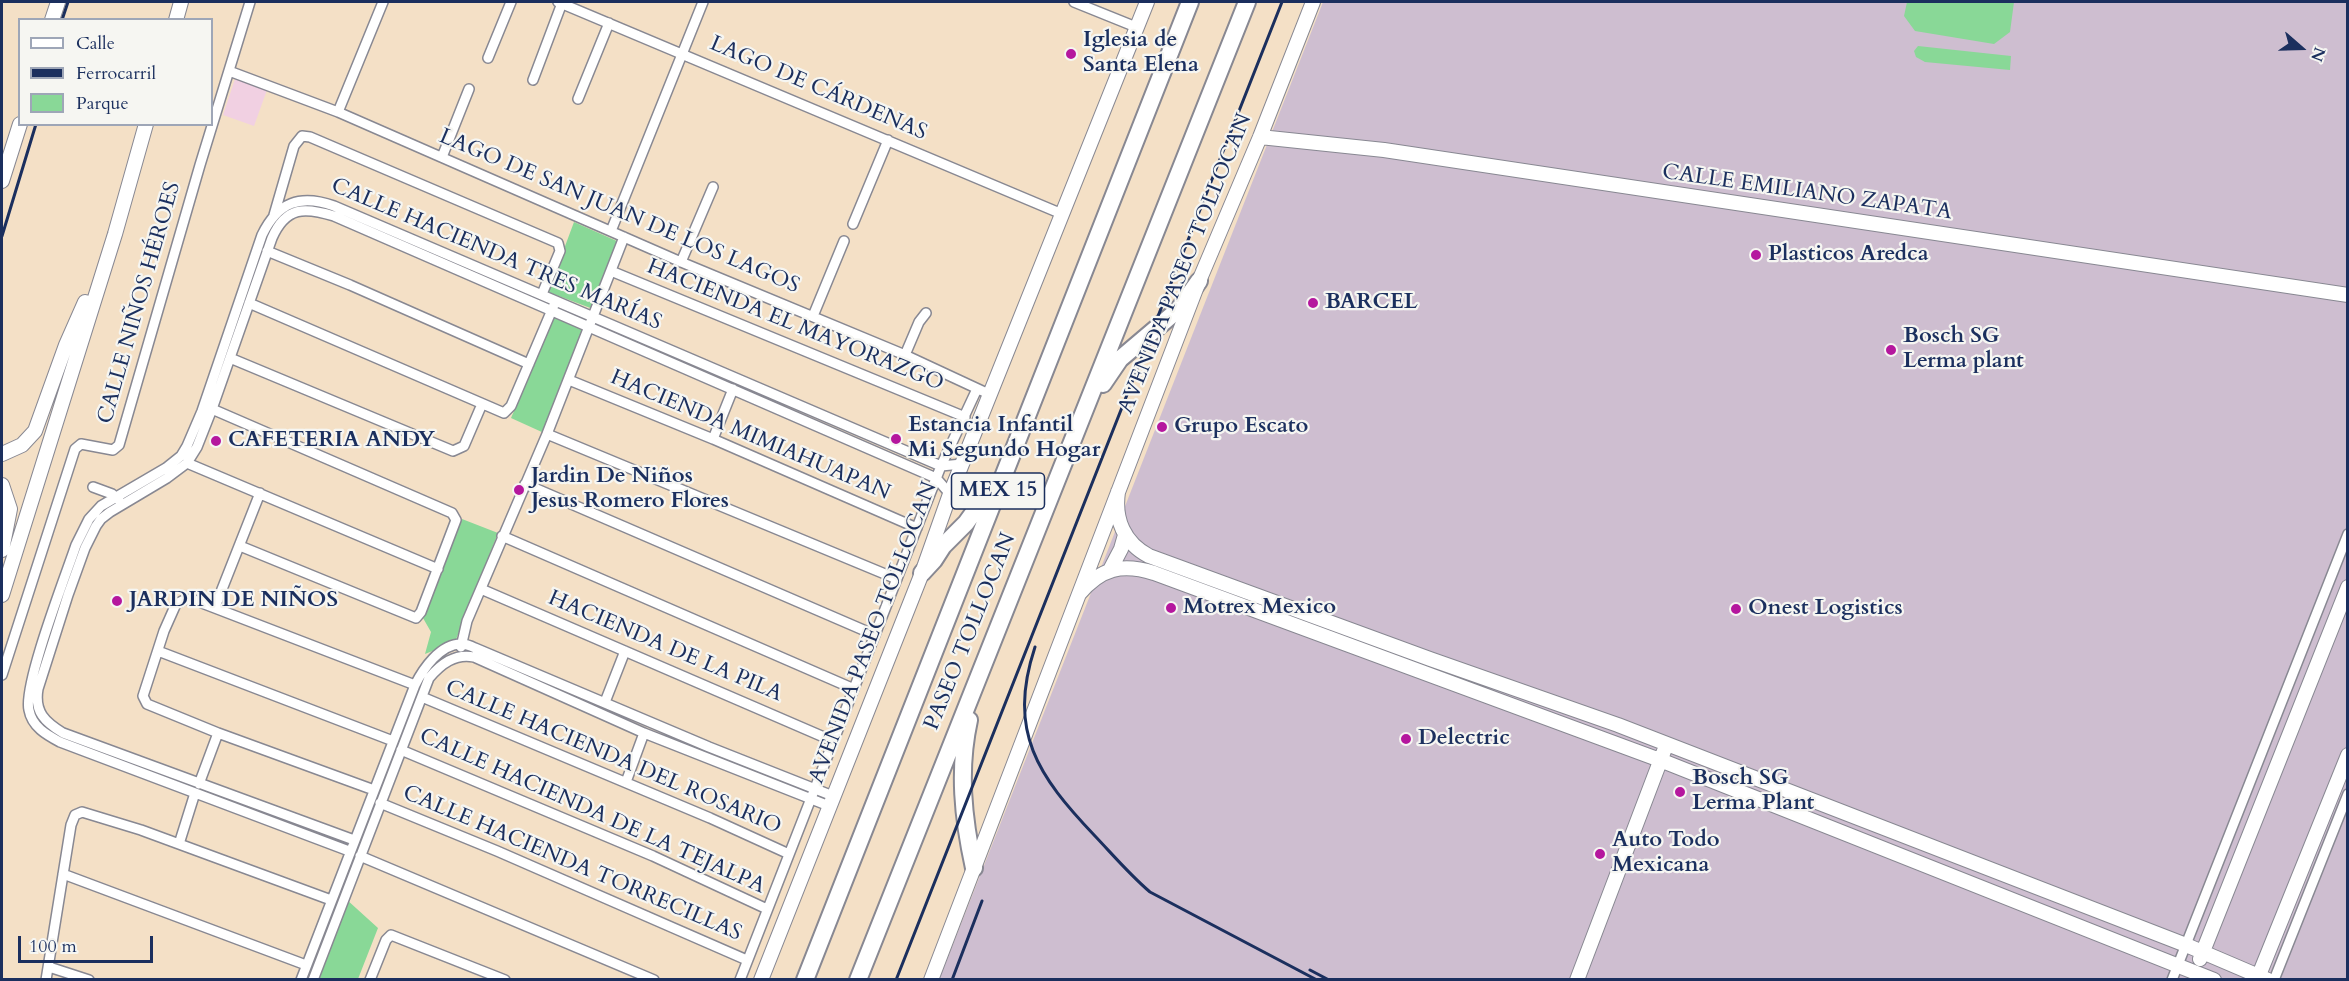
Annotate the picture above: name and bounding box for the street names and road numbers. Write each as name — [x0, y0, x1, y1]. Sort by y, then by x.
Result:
street label: LAGO DE CÁRDENAS — [705, 31, 931, 147]
street label: AVENIDA PASEO TOLLOCAN — [1114, 110, 1258, 418]
street label: LAGO DE SAN JUAN DE LOS LAGOS — [435, 124, 803, 300]
street label: CALLE EMILIANO ZAPATA — [1660, 160, 1954, 226]
street label: CALLE HACIENDA TRES MARÍAS — [327, 173, 665, 337]
street label: CALLE NIÑOS HÉROES — [93, 179, 187, 427]
street label: HACIENDA EL MAYORAZGO — [643, 254, 947, 398]
street label: HACIENDA MIMIAHUAPAN — [606, 365, 894, 507]
road number: MEX 15 — [952, 473, 1044, 509]
street label: AVENIDA PASEO TOLLOCAN — [804, 478, 944, 788]
street label: PASEO TOLLOCAN — [919, 530, 1023, 734]
street label: HACIENDA DE LA PILA — [544, 586, 786, 708]
street label: CALLE HACIENDA DEL ROSARIO — [441, 675, 785, 841]
street label: CALLE HACIENDA DE LA TEJALPA — [415, 724, 769, 900]
street label: CALLE HACIENDA TORRECILLAS — [399, 780, 745, 948]

